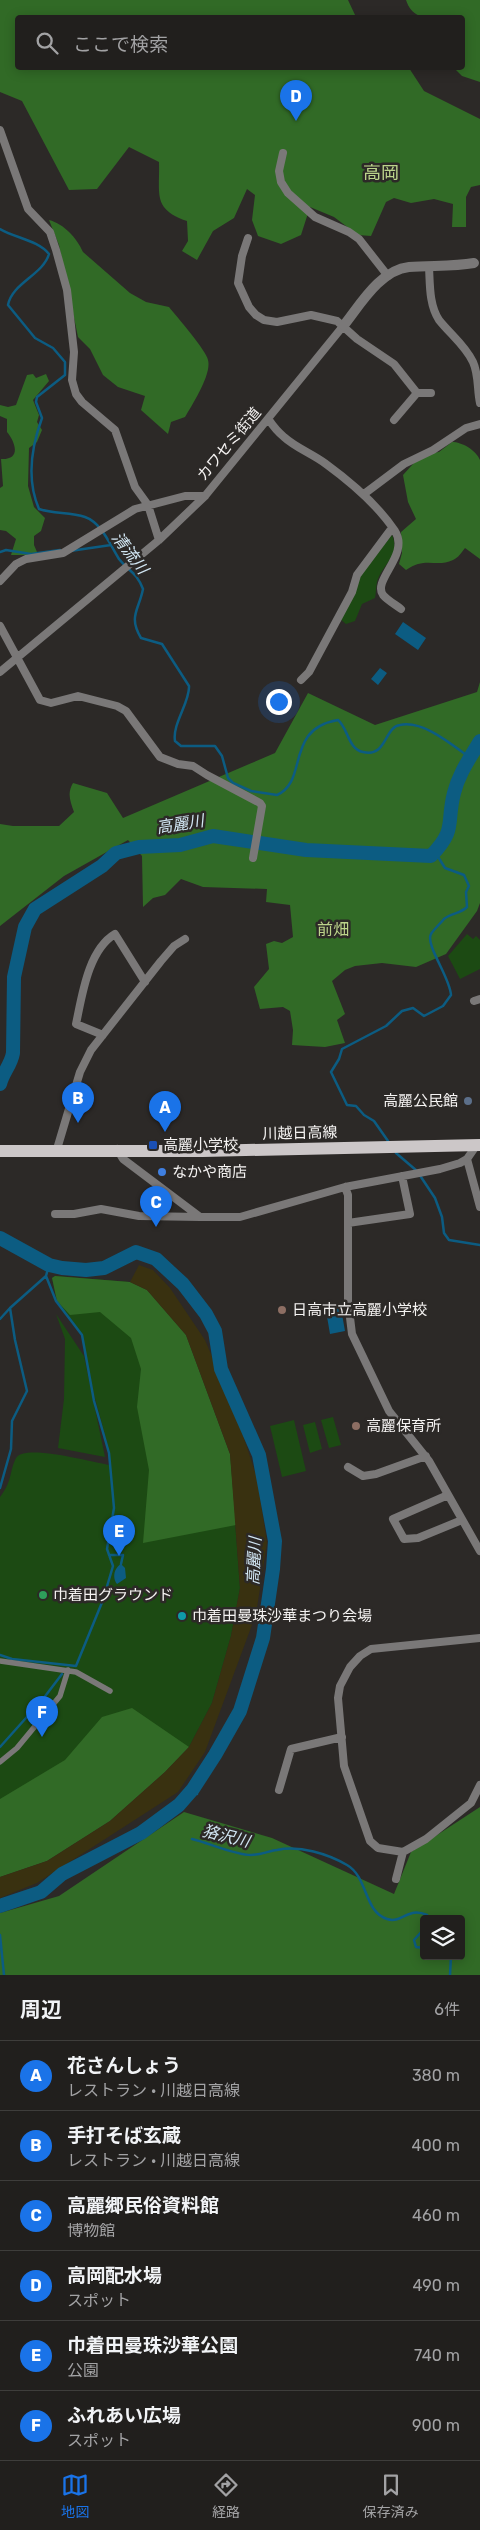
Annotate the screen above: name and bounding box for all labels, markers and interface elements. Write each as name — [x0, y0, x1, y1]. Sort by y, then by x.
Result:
search box — [15, 15, 465, 70]
icon: search — [33, 29, 61, 57]
text: ここで検索 — [73, 33, 168, 56]
pin: D — [280, 80, 312, 121]
district label: 高岡 — [363, 162, 399, 184]
street label: カワセミ街道 — [193, 404, 265, 484]
water label: 清流川 — [108, 528, 153, 579]
your location — [266, 689, 292, 715]
water label: 高麗川 — [155, 811, 207, 837]
district label: 前畑 — [317, 920, 349, 939]
pin: B — [62, 1082, 94, 1123]
pin: A — [149, 1091, 181, 1132]
place label: 高麗公民館 — [383, 1092, 458, 1110]
marker: 高麗公民館 — [462, 1095, 474, 1107]
street label: 川越日高線 — [262, 1123, 338, 1143]
place label: 高麗小学校 — [163, 1136, 238, 1154]
marker: 高麗小学校 — [147, 1139, 159, 1151]
place label: なかや商店 — [172, 1163, 247, 1181]
marker: なかや商店 — [156, 1166, 168, 1178]
pin: C — [140, 1186, 172, 1227]
place label: 日高市立高麗小学校 — [292, 1301, 427, 1319]
marker: 日高市立高麗小学校 — [276, 1304, 288, 1316]
place label: 高麗保育所 — [366, 1417, 441, 1435]
marker: 高麗保育所 — [350, 1420, 362, 1432]
pin: E — [103, 1515, 135, 1556]
water label: 高麗川 — [243, 1535, 265, 1585]
place label: 巾着田グラウンド — [53, 1586, 173, 1604]
marker: 巾着田グラウンド — [37, 1589, 49, 1601]
place label: 巾着田曼珠沙華まつり会場 — [192, 1607, 372, 1625]
marker: 巾着田曼珠沙華まつり会場 — [176, 1610, 188, 1622]
pin: F — [26, 1696, 58, 1737]
water label: 狢沢川 — [200, 1821, 254, 1852]
map controls — [420, 1915, 465, 1960]
button: layers — [420, 1915, 465, 1960]
text: 周辺 — [20, 1997, 62, 2022]
text: 6件 — [434, 2000, 460, 2019]
text: 花さんしょう — [67, 2054, 181, 2077]
text: A — [30, 2066, 42, 2085]
text: 380 m — [412, 2066, 460, 2085]
text: レストラン · 川越日高線 — [67, 2081, 240, 2100]
text: 手打そば玄蔵 — [67, 2124, 181, 2147]
text: B — [30, 2136, 42, 2155]
text: 400 m — [412, 2136, 460, 2155]
text: レストラン · 川越日高線 — [67, 2151, 240, 2170]
text: 高麗郷民俗資料館 — [67, 2194, 219, 2217]
text: C — [30, 2206, 42, 2225]
text: 460 m — [412, 2206, 460, 2225]
text: 博物館 — [67, 2221, 115, 2240]
text: 高岡配水場 — [67, 2264, 162, 2287]
text: D — [30, 2276, 42, 2295]
text: 490 m — [412, 2276, 460, 2295]
text: スポット — [67, 2291, 131, 2310]
text: 巾着田曼珠沙華公園 — [67, 2334, 238, 2357]
text: E — [31, 2346, 41, 2365]
text: 740 m — [414, 2346, 460, 2365]
text: 公園 — [67, 2361, 99, 2380]
text: ふれあい広場 — [67, 2404, 181, 2427]
text: F — [31, 2416, 41, 2435]
text: 900 m — [412, 2416, 460, 2435]
text: スポット — [67, 2431, 131, 2450]
tab: 地図 — [61, 2471, 89, 2521]
tab: 経路 — [212, 2471, 240, 2521]
tab: 保存済み — [363, 2471, 419, 2521]

